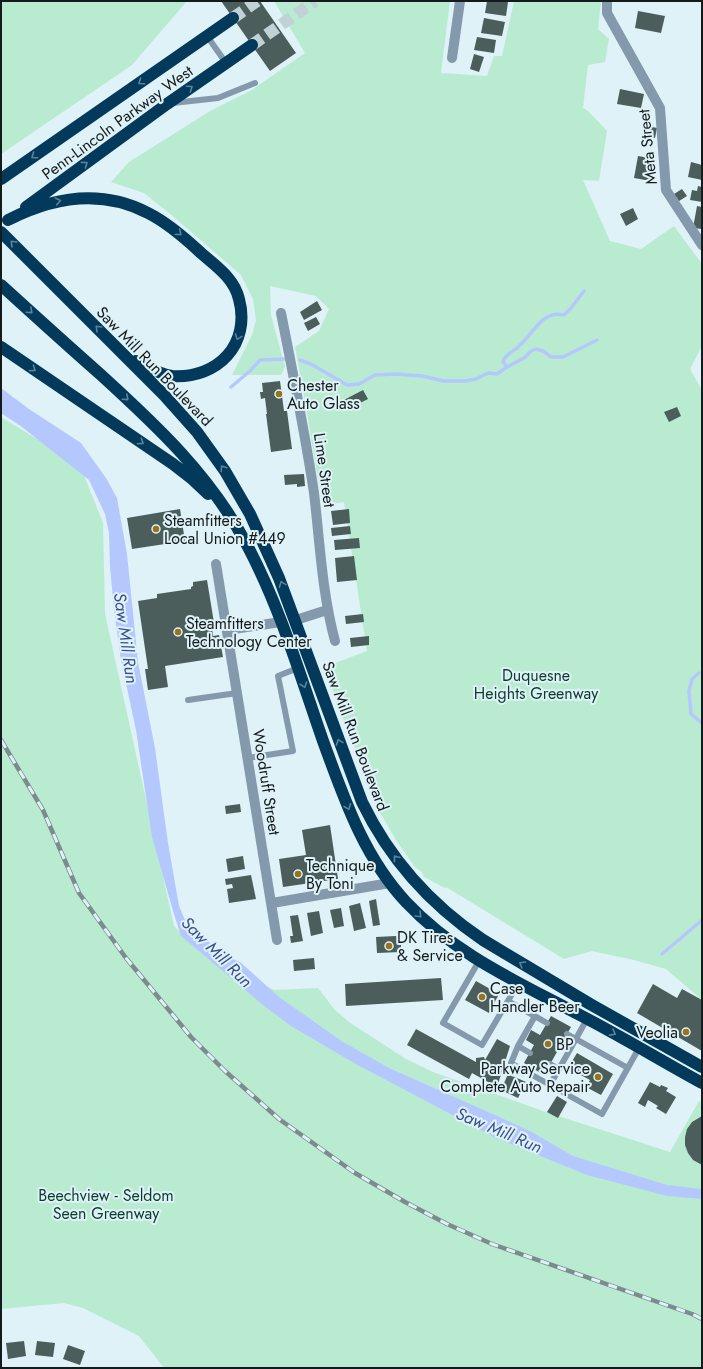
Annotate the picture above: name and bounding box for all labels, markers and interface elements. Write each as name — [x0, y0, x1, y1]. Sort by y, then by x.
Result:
street label: Penn-Lincoln Parkway West — [37, 60, 198, 185]
one-way arrow — [138, 77, 145, 85]
one-way arrow — [186, 86, 193, 93]
street label: Meta Street — [632, 108, 663, 186]
one-way arrow — [31, 151, 38, 159]
one-way arrow — [80, 162, 87, 169]
one-way arrow — [55, 198, 61, 206]
one-way arrow — [174, 229, 181, 236]
one-way arrow — [10, 240, 18, 248]
street label: Saw Mill Run Boulevard — [91, 301, 218, 432]
one-way arrow — [25, 307, 33, 314]
one-way arrow — [95, 325, 103, 333]
one-way arrow — [234, 334, 243, 341]
one-way arrow — [29, 364, 36, 372]
place label: Chester Auto Glass — [287, 374, 360, 415]
marker: Chester Auto Glass — [274, 389, 284, 399]
one-way arrow — [122, 394, 129, 401]
street label: Lime Street — [308, 431, 341, 509]
one-way arrow — [136, 437, 143, 444]
one-way arrow — [220, 465, 228, 472]
place label: Steamfitters Local Union #449 — [164, 509, 286, 550]
marker: Steamfitters Local Union #449 — [151, 524, 161, 534]
one-way arrow — [278, 580, 286, 587]
water label: Saw Mill Run — [108, 591, 144, 685]
place label: Steamfitters Technology Center — [186, 612, 312, 653]
marker: Steamfitters Technology Center — [173, 627, 183, 637]
street label: Saw Mill Run Boulevard — [316, 658, 395, 815]
park label: Duquesne Heights Greenway — [474, 664, 599, 705]
one-way arrow — [299, 682, 307, 689]
street label: Woodruff Street — [247, 727, 286, 837]
one-way arrow — [335, 738, 344, 745]
one-way arrow — [343, 804, 351, 811]
place label: Technique By Toni — [306, 854, 374, 895]
one-way arrow — [393, 855, 400, 862]
marker: Technique By Toni — [293, 869, 303, 879]
one-way arrow — [414, 910, 422, 918]
water label: Saw Mill Run — [176, 911, 258, 993]
place label: DK Tires & Service — [397, 926, 463, 967]
marker: DK Tires & Service — [384, 941, 394, 951]
one-way arrow — [519, 961, 526, 969]
place label: Case Handler Beer — [490, 977, 580, 1018]
marker: Case Handler Beer — [477, 992, 487, 1002]
place label: Veolia — [636, 1021, 678, 1044]
marker: Veolia — [681, 1027, 691, 1037]
one-way arrow — [609, 1029, 616, 1036]
place label: BP — [556, 1033, 574, 1056]
marker: BP — [543, 1039, 553, 1049]
place label: Parkway Service Complete Auto Repair — [440, 1057, 591, 1098]
marker: Parkway Service Complete Auto Repair — [593, 1072, 603, 1082]
water label: Saw Mill Run — [452, 1101, 546, 1159]
park label: Beechview - Seldom Seen Greenway — [38, 1184, 174, 1225]

